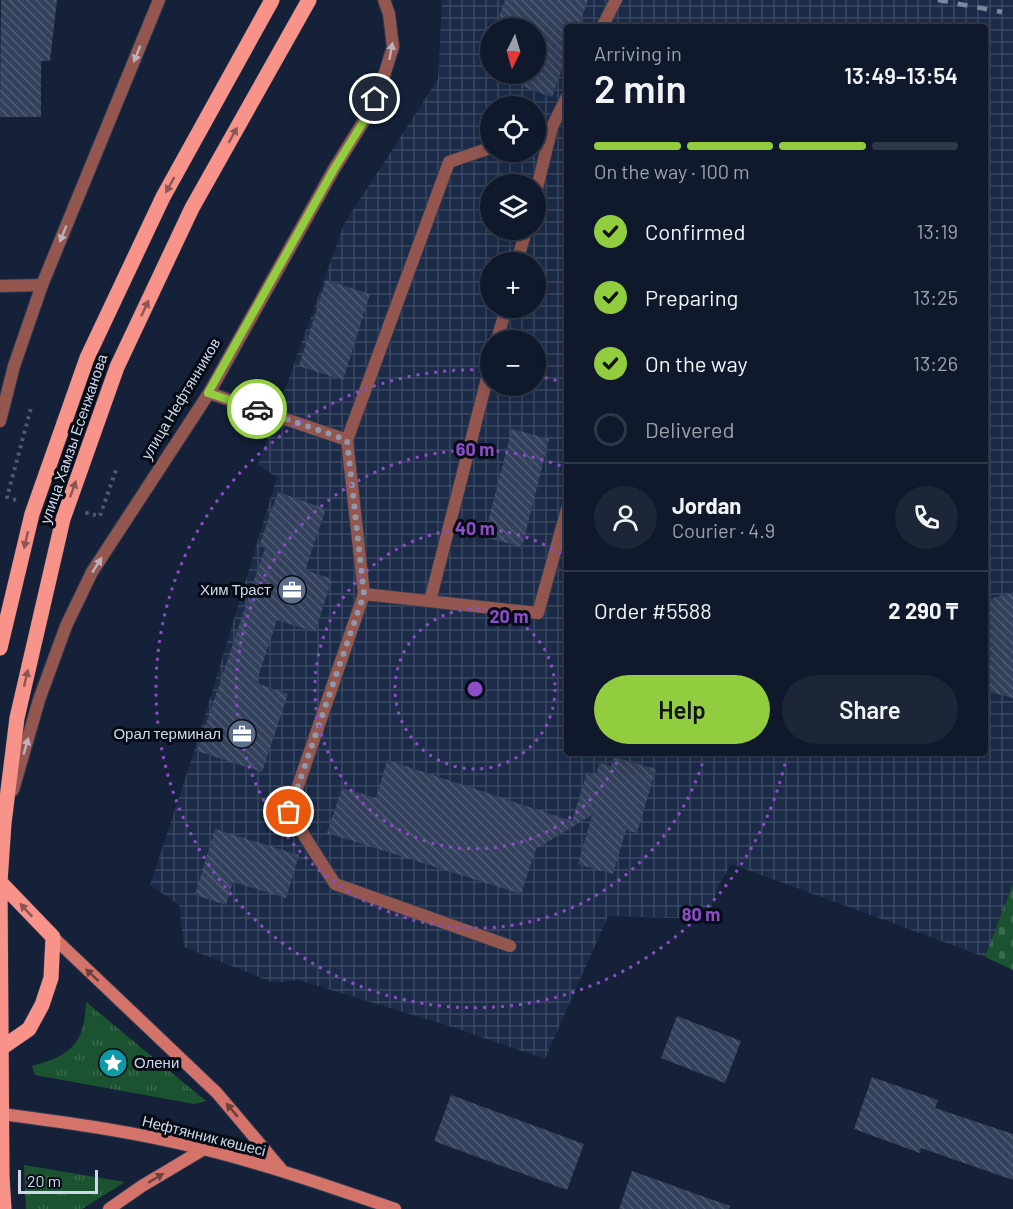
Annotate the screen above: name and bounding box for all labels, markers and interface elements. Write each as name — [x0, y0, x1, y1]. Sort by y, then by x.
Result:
north arrow — [480, 18, 546, 84]
map controls — [480, 18, 546, 396]
one-way arrow — [386, 41, 395, 60]
text: Arriving in — [594, 41, 682, 65]
one-way arrow — [132, 45, 141, 63]
text: 13:49–13:54 — [844, 62, 958, 88]
text: 2 min — [594, 64, 687, 111]
pin — [349, 73, 400, 124]
icon: home — [358, 82, 391, 115]
button: locate — [480, 96, 546, 162]
one-way arrow — [228, 126, 238, 143]
text: On the way · 100 m — [594, 159, 750, 183]
button: layers — [480, 174, 546, 240]
one-way arrow — [165, 177, 175, 194]
icon: check — [594, 215, 627, 248]
text: Confirmed — [645, 218, 745, 244]
text: 13:19 — [917, 219, 958, 243]
one-way arrow — [58, 226, 68, 244]
button: + — [480, 252, 546, 318]
icon: check — [594, 281, 627, 314]
text: Preparing — [645, 284, 738, 310]
text: 13:25 — [913, 285, 958, 309]
one-way arrow — [140, 300, 149, 317]
button: − — [480, 330, 546, 396]
street label: улица Нефтянников — [137, 335, 224, 462]
icon: check — [594, 347, 627, 380]
text: On the way — [645, 350, 748, 376]
street label: улица Хамзы Есенжанова — [35, 351, 111, 526]
text: 13:26 — [913, 351, 958, 375]
courier — [227, 379, 287, 439]
icon: car — [241, 393, 274, 426]
text: Delivered — [645, 416, 734, 442]
text: 60 m — [456, 438, 494, 460]
one-way arrow — [69, 480, 79, 498]
button: person — [594, 486, 657, 549]
button: phone — [895, 486, 958, 549]
text: Jordan — [672, 492, 741, 518]
text: 40 m — [455, 517, 495, 539]
text: Courier · 4.9 — [672, 518, 775, 542]
one-way arrow — [20, 531, 30, 549]
one-way arrow — [91, 557, 102, 573]
office icon: Хим Траст — [276, 574, 308, 606]
place label: Хим Траст — [200, 580, 271, 598]
text: Order #5588 — [594, 597, 712, 623]
text: 2 290 ₸ — [888, 597, 958, 623]
text: 20 m — [490, 605, 528, 627]
one-way arrow — [22, 669, 31, 688]
button: Help — [594, 675, 770, 744]
button: Share — [782, 675, 958, 744]
centre of rings — [465, 679, 485, 699]
office icon: Орал терминал — [226, 718, 258, 750]
place label: Орал терминал — [113, 724, 221, 742]
one-way arrow — [22, 737, 31, 755]
pin — [263, 786, 314, 837]
icon: bag — [272, 795, 305, 828]
one-way arrow — [20, 903, 34, 917]
text: 80 m — [682, 903, 720, 925]
one-way arrow — [85, 968, 99, 982]
place icon: Олени — [97, 1047, 129, 1079]
place label: Олени — [134, 1053, 179, 1071]
one-way arrow — [226, 1103, 239, 1118]
street label: Нефтянник көшесі — [141, 1111, 268, 1159]
scale bar — [18, 1167, 98, 1194]
text: 20 m — [27, 1171, 61, 1190]
one-way arrow — [148, 1172, 164, 1183]

